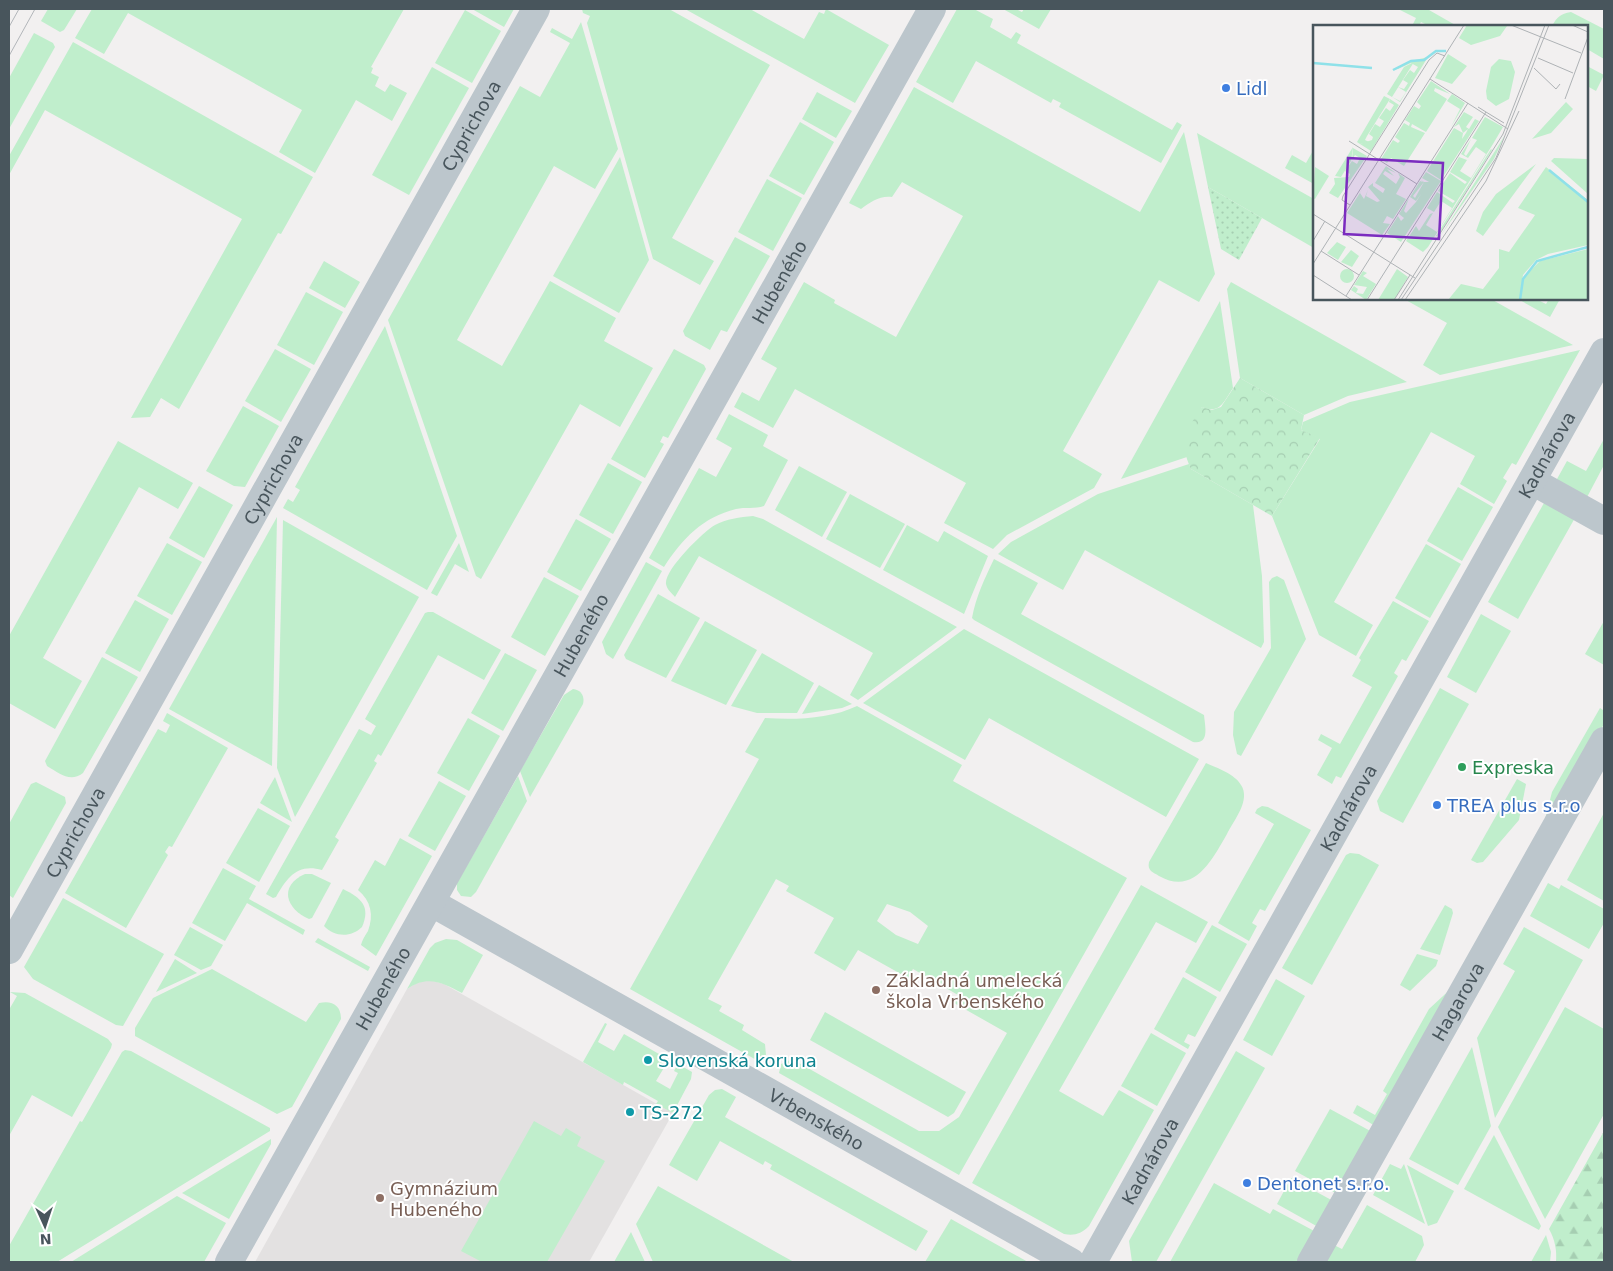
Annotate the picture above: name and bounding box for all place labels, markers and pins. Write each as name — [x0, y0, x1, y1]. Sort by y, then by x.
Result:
place label: Lidl — [1236, 78, 1267, 99]
marker: Lidl — [1220, 82, 1232, 94]
place label: Expreska — [1472, 757, 1554, 778]
marker: Expreska — [1456, 761, 1468, 773]
place label: TREA plus s.r.o — [1446, 795, 1580, 816]
marker: TREA plus s.r.o — [1431, 799, 1443, 811]
place label: Základná umelecká škola Vrbenského — [886, 970, 1063, 1012]
marker: Základná umelecká škola Vrbenského — [870, 984, 882, 996]
place label: Slovenská koruna — [658, 1050, 817, 1071]
marker: Slovenská koruna — [642, 1054, 654, 1066]
place label: TS-272 — [639, 1102, 703, 1123]
marker: TS-272 — [624, 1106, 636, 1118]
place label: Dentonet s.r.o. — [1257, 1173, 1390, 1194]
marker: Dentonet s.r.o. — [1241, 1177, 1253, 1189]
place label: Gymnázium Hubeného — [390, 1178, 498, 1220]
marker: Gymnázium Hubeného — [374, 1192, 386, 1204]

